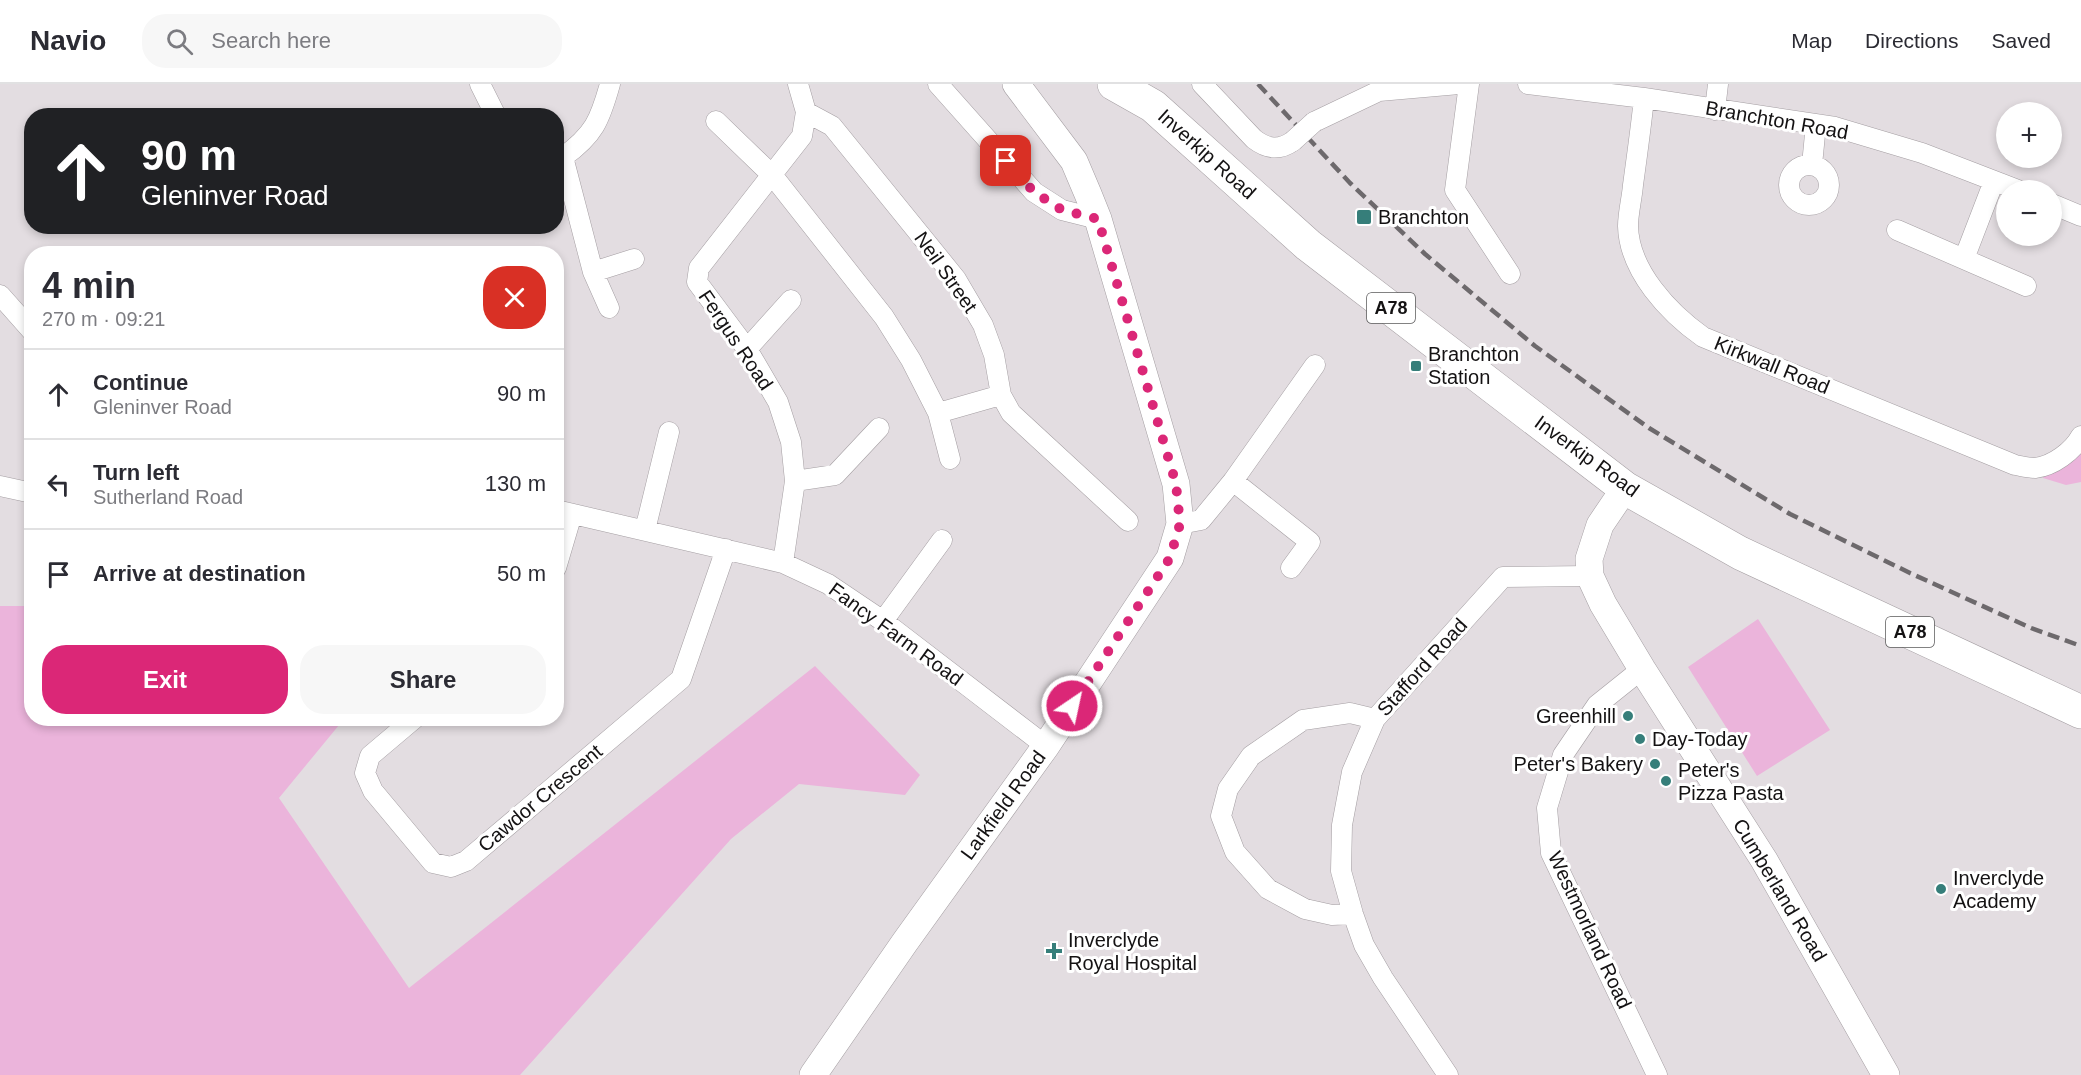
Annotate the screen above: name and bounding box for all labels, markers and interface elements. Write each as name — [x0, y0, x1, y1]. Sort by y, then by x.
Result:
search box — [142, 14, 562, 68]
text: Navio — [30, 25, 106, 56]
icon: search — [163, 25, 196, 58]
text: Search here — [211, 28, 331, 53]
text: Map — [1791, 29, 1832, 52]
text: Directions — [1865, 29, 1958, 52]
text: Saved — [1991, 29, 2051, 52]
street label: Branchton Road — [1704, 97, 1850, 143]
map controls — [1996, 102, 2062, 246]
button: + — [1996, 102, 2062, 168]
street label: Inverkip Road — [1154, 105, 1260, 203]
icon: ahead — [42, 132, 120, 210]
text: 90 m — [141, 132, 237, 179]
pin — [980, 135, 1031, 186]
icon: arrive — [989, 144, 1022, 177]
button: − — [1996, 180, 2062, 246]
text: Gleninver Road — [141, 181, 329, 211]
place label: Branchton — [1378, 206, 1469, 228]
marker: Branchton — [1355, 208, 1373, 226]
street label: Neil Street — [910, 227, 982, 317]
text: 4 min — [42, 265, 136, 306]
button: close — [483, 266, 546, 329]
street label: Fergus Road — [695, 286, 777, 394]
road number: A78 — [1367, 293, 1415, 323]
text: 270 m · 09:21 — [42, 308, 165, 330]
street label: Kirkwall Road — [1711, 332, 1833, 398]
place label: Branchton Station — [1428, 343, 1519, 388]
marker: Branchton Station — [1409, 359, 1423, 373]
text: Continue — [93, 370, 188, 395]
icon: ahead — [42, 378, 75, 411]
text: 90 m — [497, 381, 546, 406]
text: Gleninver Road — [93, 396, 232, 418]
street label: Inverkip Road — [1531, 411, 1643, 501]
text: Turn left — [93, 460, 179, 485]
icon: left — [42, 468, 75, 501]
text: 130 m — [485, 471, 546, 496]
text: Sutherland Road — [93, 486, 243, 508]
icon: arrive — [42, 558, 75, 591]
text: Arrive at destination — [93, 561, 306, 586]
text: 50 m — [497, 561, 546, 586]
street label: Fancy Farm Road — [825, 578, 967, 690]
street label: Stafford Road — [1373, 614, 1471, 720]
road number: A78 — [1886, 617, 1934, 647]
button: Exit — [42, 645, 288, 714]
button: Share — [300, 645, 546, 714]
position arrow — [1040, 674, 1104, 738]
place label: Greenhill — [1536, 705, 1616, 727]
marker: Greenhill — [1621, 709, 1635, 723]
place label: Day-Today — [1652, 728, 1748, 750]
marker: Day-Today — [1633, 732, 1647, 746]
street label: Cawdor Crescent — [474, 740, 607, 856]
street label: Larkfield Road — [956, 746, 1050, 864]
place label: Peter's Bakery — [1514, 753, 1643, 775]
marker: Peter's Bakery — [1648, 757, 1662, 771]
place label: Peter's Pizza Pasta — [1678, 759, 1784, 804]
marker: Peter's Pizza Pasta — [1659, 774, 1673, 788]
street label: Cumberland Road — [1729, 815, 1831, 965]
street label: Westmorland Road — [1544, 848, 1636, 1012]
place label: Inverclyde Academy — [1953, 867, 2044, 912]
marker: Inverclyde Academy — [1934, 882, 1948, 896]
place label: Inverclyde Royal Hospital — [1068, 929, 1197, 974]
marker: Inverclyde Royal Hospital — [1045, 942, 1063, 960]

